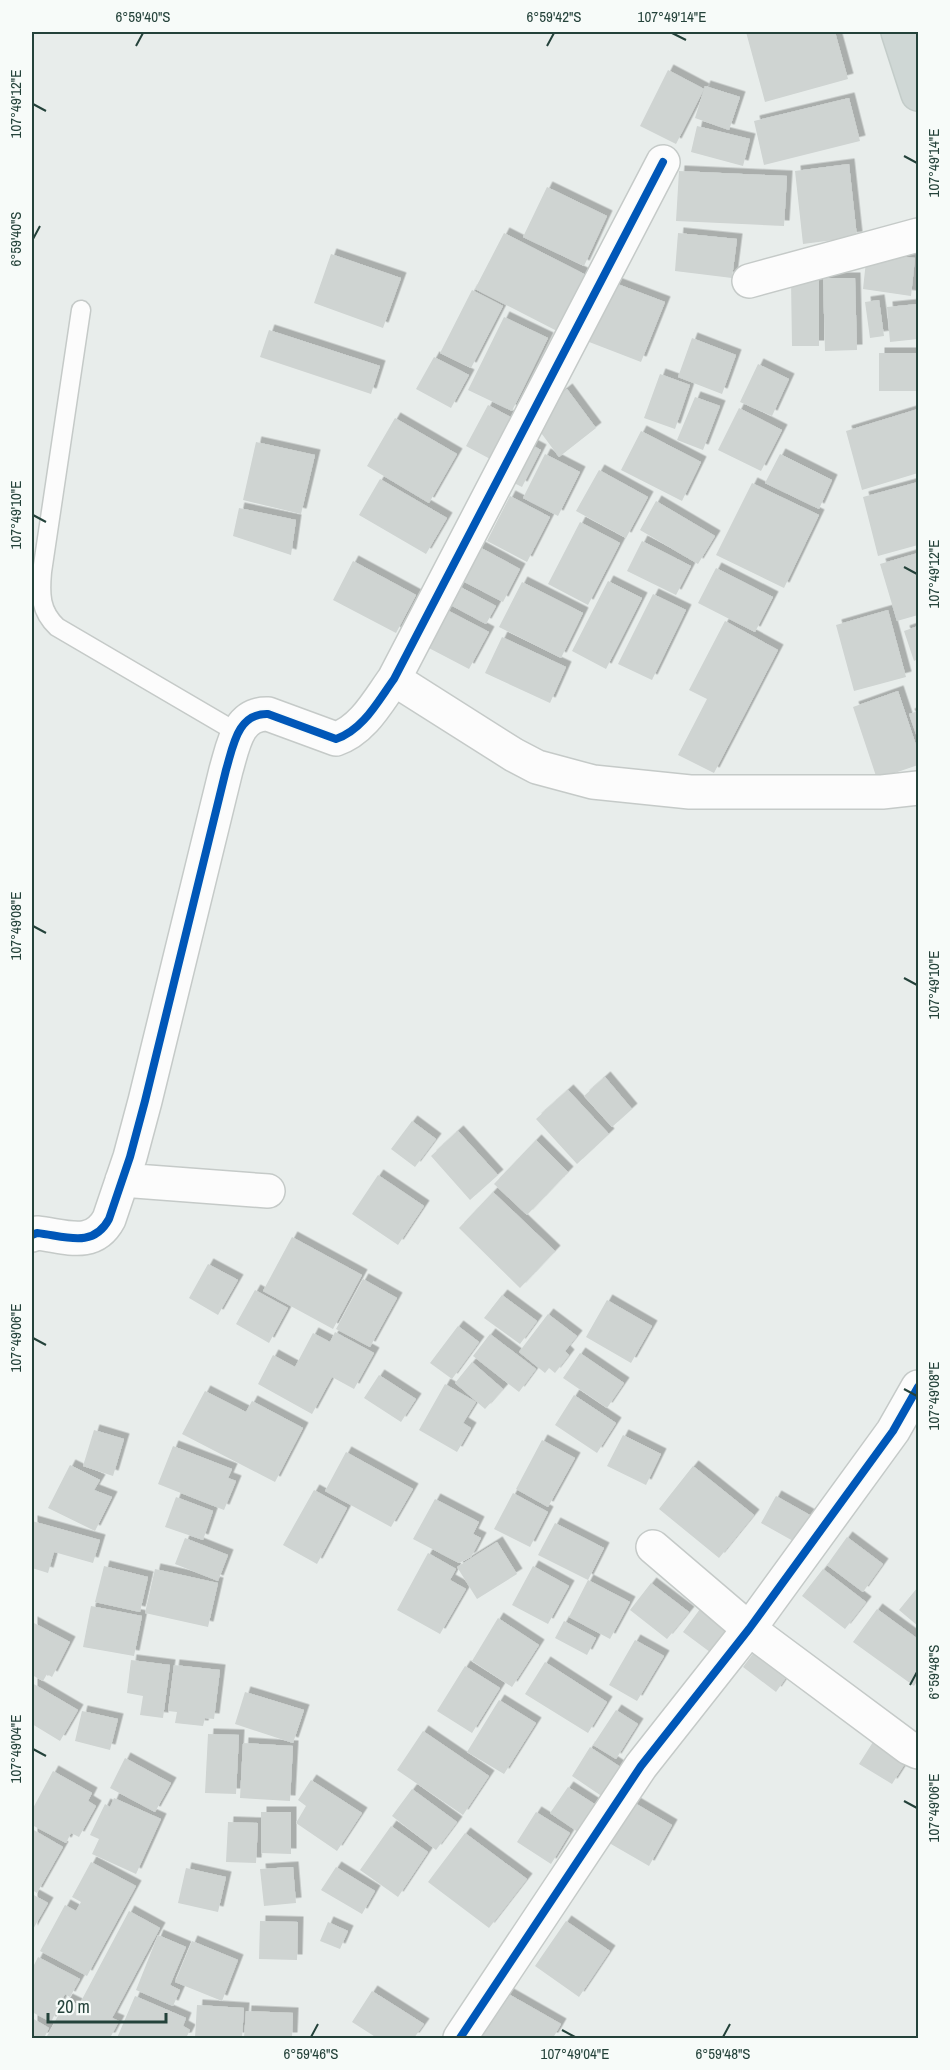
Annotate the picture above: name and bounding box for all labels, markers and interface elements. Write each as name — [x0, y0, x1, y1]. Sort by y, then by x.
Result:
text: 6°59'40"S — [115, 6, 171, 27]
text: 6°59'42"S — [526, 6, 582, 27]
text: 107°49'14"E — [638, 6, 706, 27]
text: 107°49'12"E — [5, 70, 26, 138]
text: 107°49'14"E — [923, 129, 944, 197]
text: 6°59'40"S — [5, 211, 26, 267]
text: 107°49'10"E — [5, 481, 26, 549]
text: 107°49'12"E — [923, 540, 944, 608]
text: 107°49'08"E — [5, 892, 26, 960]
text: 107°49'10"E — [923, 951, 944, 1019]
text: 107°49'06"E — [5, 1304, 26, 1372]
text: 107°49'08"E — [923, 1362, 944, 1430]
text: 6°59'48"S — [923, 1644, 944, 1700]
text: 107°49'04"E — [5, 1715, 26, 1783]
text: 107°49'06"E — [923, 1774, 944, 1842]
scale bar — [48, 1986, 166, 2024]
text: 20 m — [57, 1994, 90, 2019]
text: 6°59'46"S — [283, 2043, 339, 2064]
text: 107°49'04"E — [541, 2043, 609, 2064]
text: 6°59'48"S — [695, 2043, 751, 2064]

